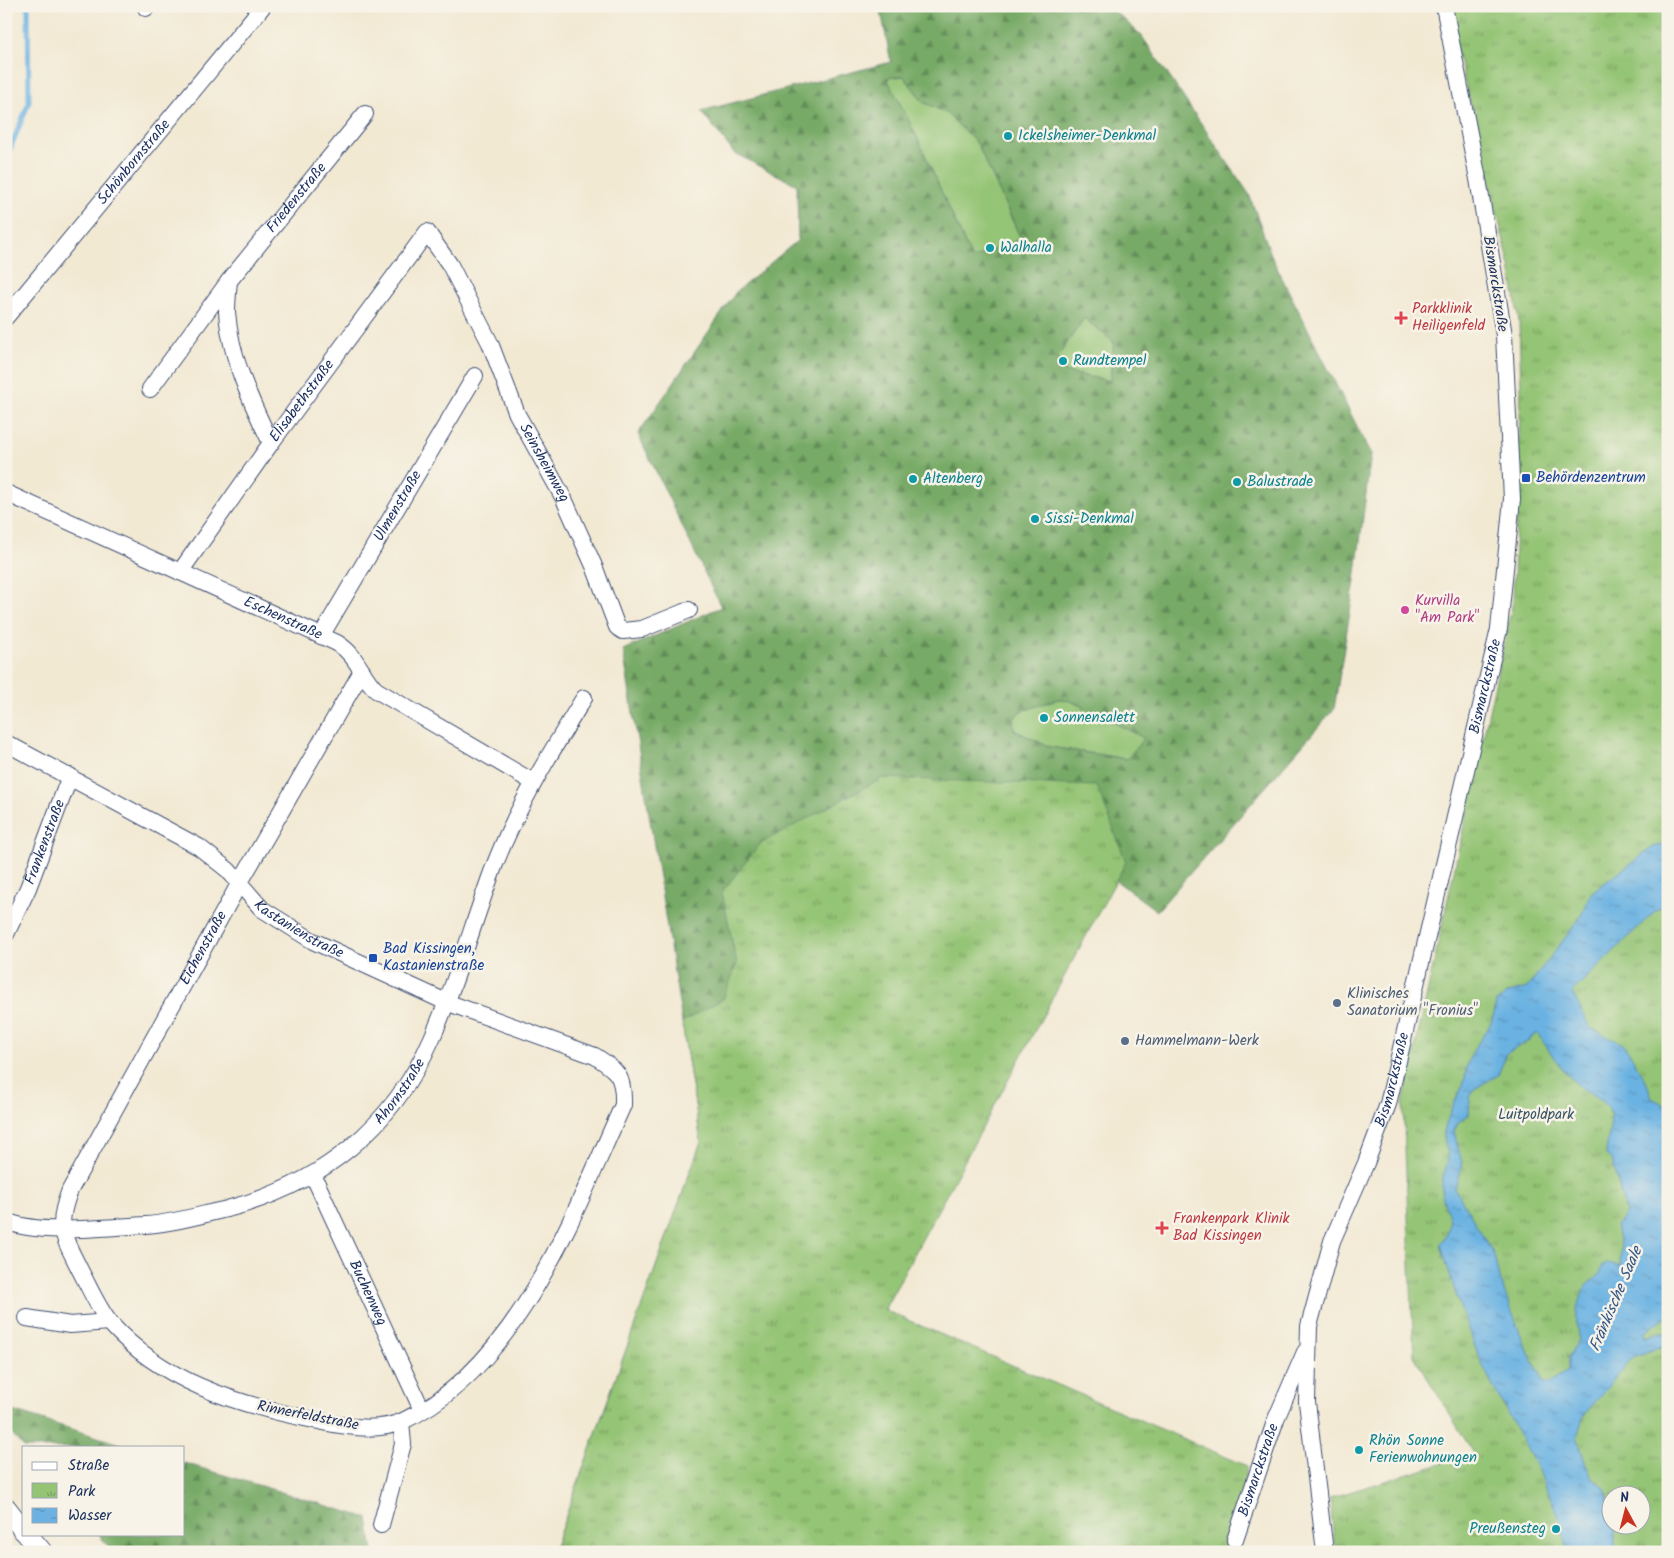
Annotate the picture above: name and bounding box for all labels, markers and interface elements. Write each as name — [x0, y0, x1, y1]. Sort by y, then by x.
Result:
street label: Schönbornstraße — [91, 114, 177, 210]
place label: Ickelsheimer-Denkmal — [1018, 124, 1157, 148]
marker: Ickelsheimer-Denkmal — [1002, 130, 1014, 142]
street label: Friedenstraße — [260, 157, 333, 238]
street label: Bismarckstraße — [1476, 234, 1514, 334]
place label: Walhalla — [1000, 236, 1052, 260]
marker: Walhalla — [984, 242, 996, 254]
place label: Parkklinik Heiligenfeld — [1412, 297, 1486, 338]
marker: Parkklinik Heiligenfeld — [1394, 311, 1408, 325]
place label: Rundtempel — [1073, 349, 1147, 373]
street label: Elisabethstraße — [263, 354, 341, 448]
marker: Rundtempel — [1057, 355, 1069, 367]
street label: Seinsheimweg — [512, 419, 576, 507]
street label: Ulmenstraße — [367, 466, 429, 546]
place label: Behördenzentrum — [1536, 466, 1646, 490]
place label: Altenberg — [923, 467, 983, 491]
place label: Balustrade — [1247, 470, 1313, 494]
marker: Behördenzentrum — [1520, 472, 1532, 484]
marker: Altenberg — [907, 473, 919, 485]
marker: Balustrade — [1231, 476, 1243, 488]
place label: Sissi-Denkmal — [1045, 507, 1134, 531]
marker: Sissi-Denkmal — [1029, 513, 1041, 525]
place label: Kurvilla "Am Park" — [1415, 589, 1479, 630]
street label: Eschenstraße — [239, 590, 327, 647]
marker: Kurvilla "Am Park" — [1399, 604, 1411, 616]
street label: Bismarckstraße — [1463, 636, 1508, 736]
place label: Sonnensalett — [1054, 706, 1135, 730]
marker: Sonnensalett — [1038, 712, 1050, 724]
street label: Frankenstraße — [18, 796, 72, 888]
street label: Kastanienstraße — [247, 895, 348, 966]
street label: Eichenstraße — [173, 906, 234, 990]
place label: Bad Kissingen, Kastanienstraße — [383, 937, 484, 978]
marker: Bad Kissingen, Kastanienstraße — [367, 952, 379, 964]
place label: Klinisches Sanatorium "Fronius" — [1347, 982, 1478, 1023]
marker: Klinisches Sanatorium "Fronius" — [1331, 997, 1343, 1009]
place label: Hammelmann-Werk — [1135, 1029, 1260, 1053]
street label: Bismarckstraße — [1368, 1030, 1416, 1130]
marker: Hammelmann-Werk — [1119, 1035, 1131, 1047]
street label: Ahornstraße — [368, 1054, 432, 1130]
park label: Luitpoldpark — [1498, 1103, 1575, 1127]
place label: Frankenpark Klinik Bad Kissingen — [1173, 1207, 1291, 1248]
marker: Frankenpark Klinik Bad Kissingen — [1155, 1221, 1169, 1235]
water label: Fränkische Saale — [1583, 1241, 1650, 1355]
street label: Buchenweg — [342, 1256, 393, 1330]
street label: Rinnerfeldstraße — [255, 1394, 361, 1438]
street label: Bismarckstraße — [1232, 1420, 1286, 1520]
place label: Rhön Sonne Ferienwohnungen — [1369, 1429, 1477, 1470]
marker: Rhön Sonne Ferienwohnungen — [1353, 1444, 1365, 1456]
legend — [22, 1446, 185, 1536]
text: Straße — [68, 1454, 110, 1478]
text: Park — [68, 1480, 96, 1504]
north arrow — [1602, 1486, 1652, 1536]
text: N — [1619, 1487, 1630, 1510]
text: Wasser — [68, 1504, 112, 1528]
place label: Preußensteg — [1469, 1517, 1546, 1541]
marker: Preußensteg — [1550, 1523, 1562, 1535]

